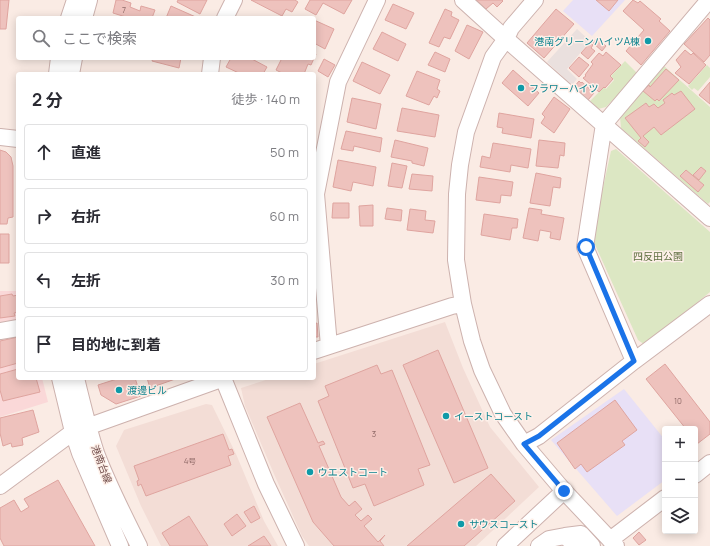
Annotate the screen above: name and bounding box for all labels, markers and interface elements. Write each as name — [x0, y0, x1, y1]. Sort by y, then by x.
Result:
house number: 7 — [122, 4, 126, 15]
search box — [16, 16, 316, 60]
icon: search — [30, 27, 52, 49]
text: ここで検索 — [62, 28, 137, 49]
place label: 港南グリーンハイツA棟 — [534, 34, 640, 48]
marker: 港南グリーンハイツA棟 — [643, 36, 653, 46]
place label: フラワーハイツ — [529, 81, 599, 95]
marker: フラワーハイツ — [516, 83, 526, 93]
text: 2 分 — [32, 88, 63, 111]
text: 徒歩 · 140 m — [232, 90, 300, 108]
icon: ahead — [33, 141, 55, 163]
text: 直進 — [71, 142, 101, 163]
text: 50 m — [270, 143, 299, 161]
icon: right — [33, 205, 55, 227]
text: 右折 — [71, 206, 101, 227]
text: 60 m — [269, 207, 299, 225]
route start — [577, 238, 595, 256]
park label: 四反田公園 — [633, 249, 683, 263]
icon: left — [33, 269, 55, 291]
text: 左折 — [71, 270, 101, 291]
text: 30 m — [270, 271, 299, 289]
icon: arrive — [33, 333, 55, 355]
text: 目的地に到着 — [71, 334, 161, 355]
place label: 渡邊ビル — [127, 383, 167, 397]
marker: 渡邊ビル — [114, 385, 124, 395]
house number: 10 — [674, 395, 682, 406]
place label: イーストコースト — [454, 409, 533, 423]
marker: イーストコースト — [441, 411, 451, 421]
map controls — [662, 426, 698, 534]
button: + — [662, 426, 698, 462]
house number: 3 — [372, 428, 376, 439]
street label: 港南台線 — [88, 443, 116, 485]
house number: 4号 — [184, 455, 196, 466]
button: − — [662, 462, 698, 498]
place label: ウエストコート — [318, 465, 388, 479]
marker: ウエストコート — [305, 467, 315, 477]
route end — [555, 482, 573, 500]
button: layers — [662, 498, 698, 534]
place label: サウスコースト — [469, 517, 539, 531]
marker: サウスコースト — [456, 519, 466, 529]

